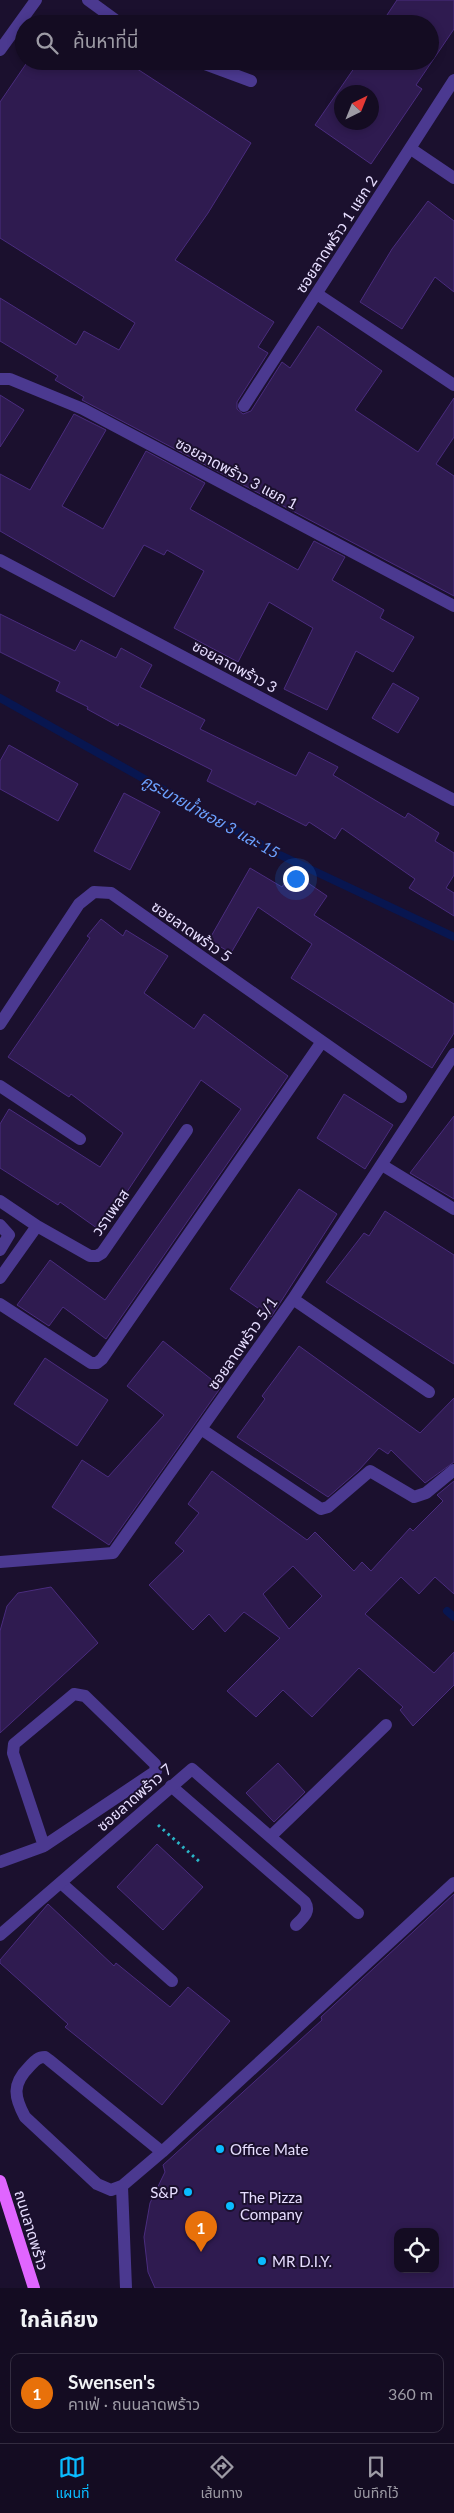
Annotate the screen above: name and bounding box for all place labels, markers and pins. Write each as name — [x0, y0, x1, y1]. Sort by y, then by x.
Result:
place label: Office Mate — [230, 2140, 308, 2158]
marker: Office Mate — [214, 2143, 226, 2155]
place label: S&P — [150, 2183, 178, 2201]
marker: S&P — [182, 2186, 194, 2198]
place label: The Pizza Company — [240, 2188, 303, 2223]
marker: The Pizza Company — [224, 2200, 236, 2212]
pin: 1 — [185, 2211, 217, 2252]
place label: MR D.I.Y. — [272, 2252, 332, 2270]
marker: MR D.I.Y. — [256, 2255, 268, 2267]

